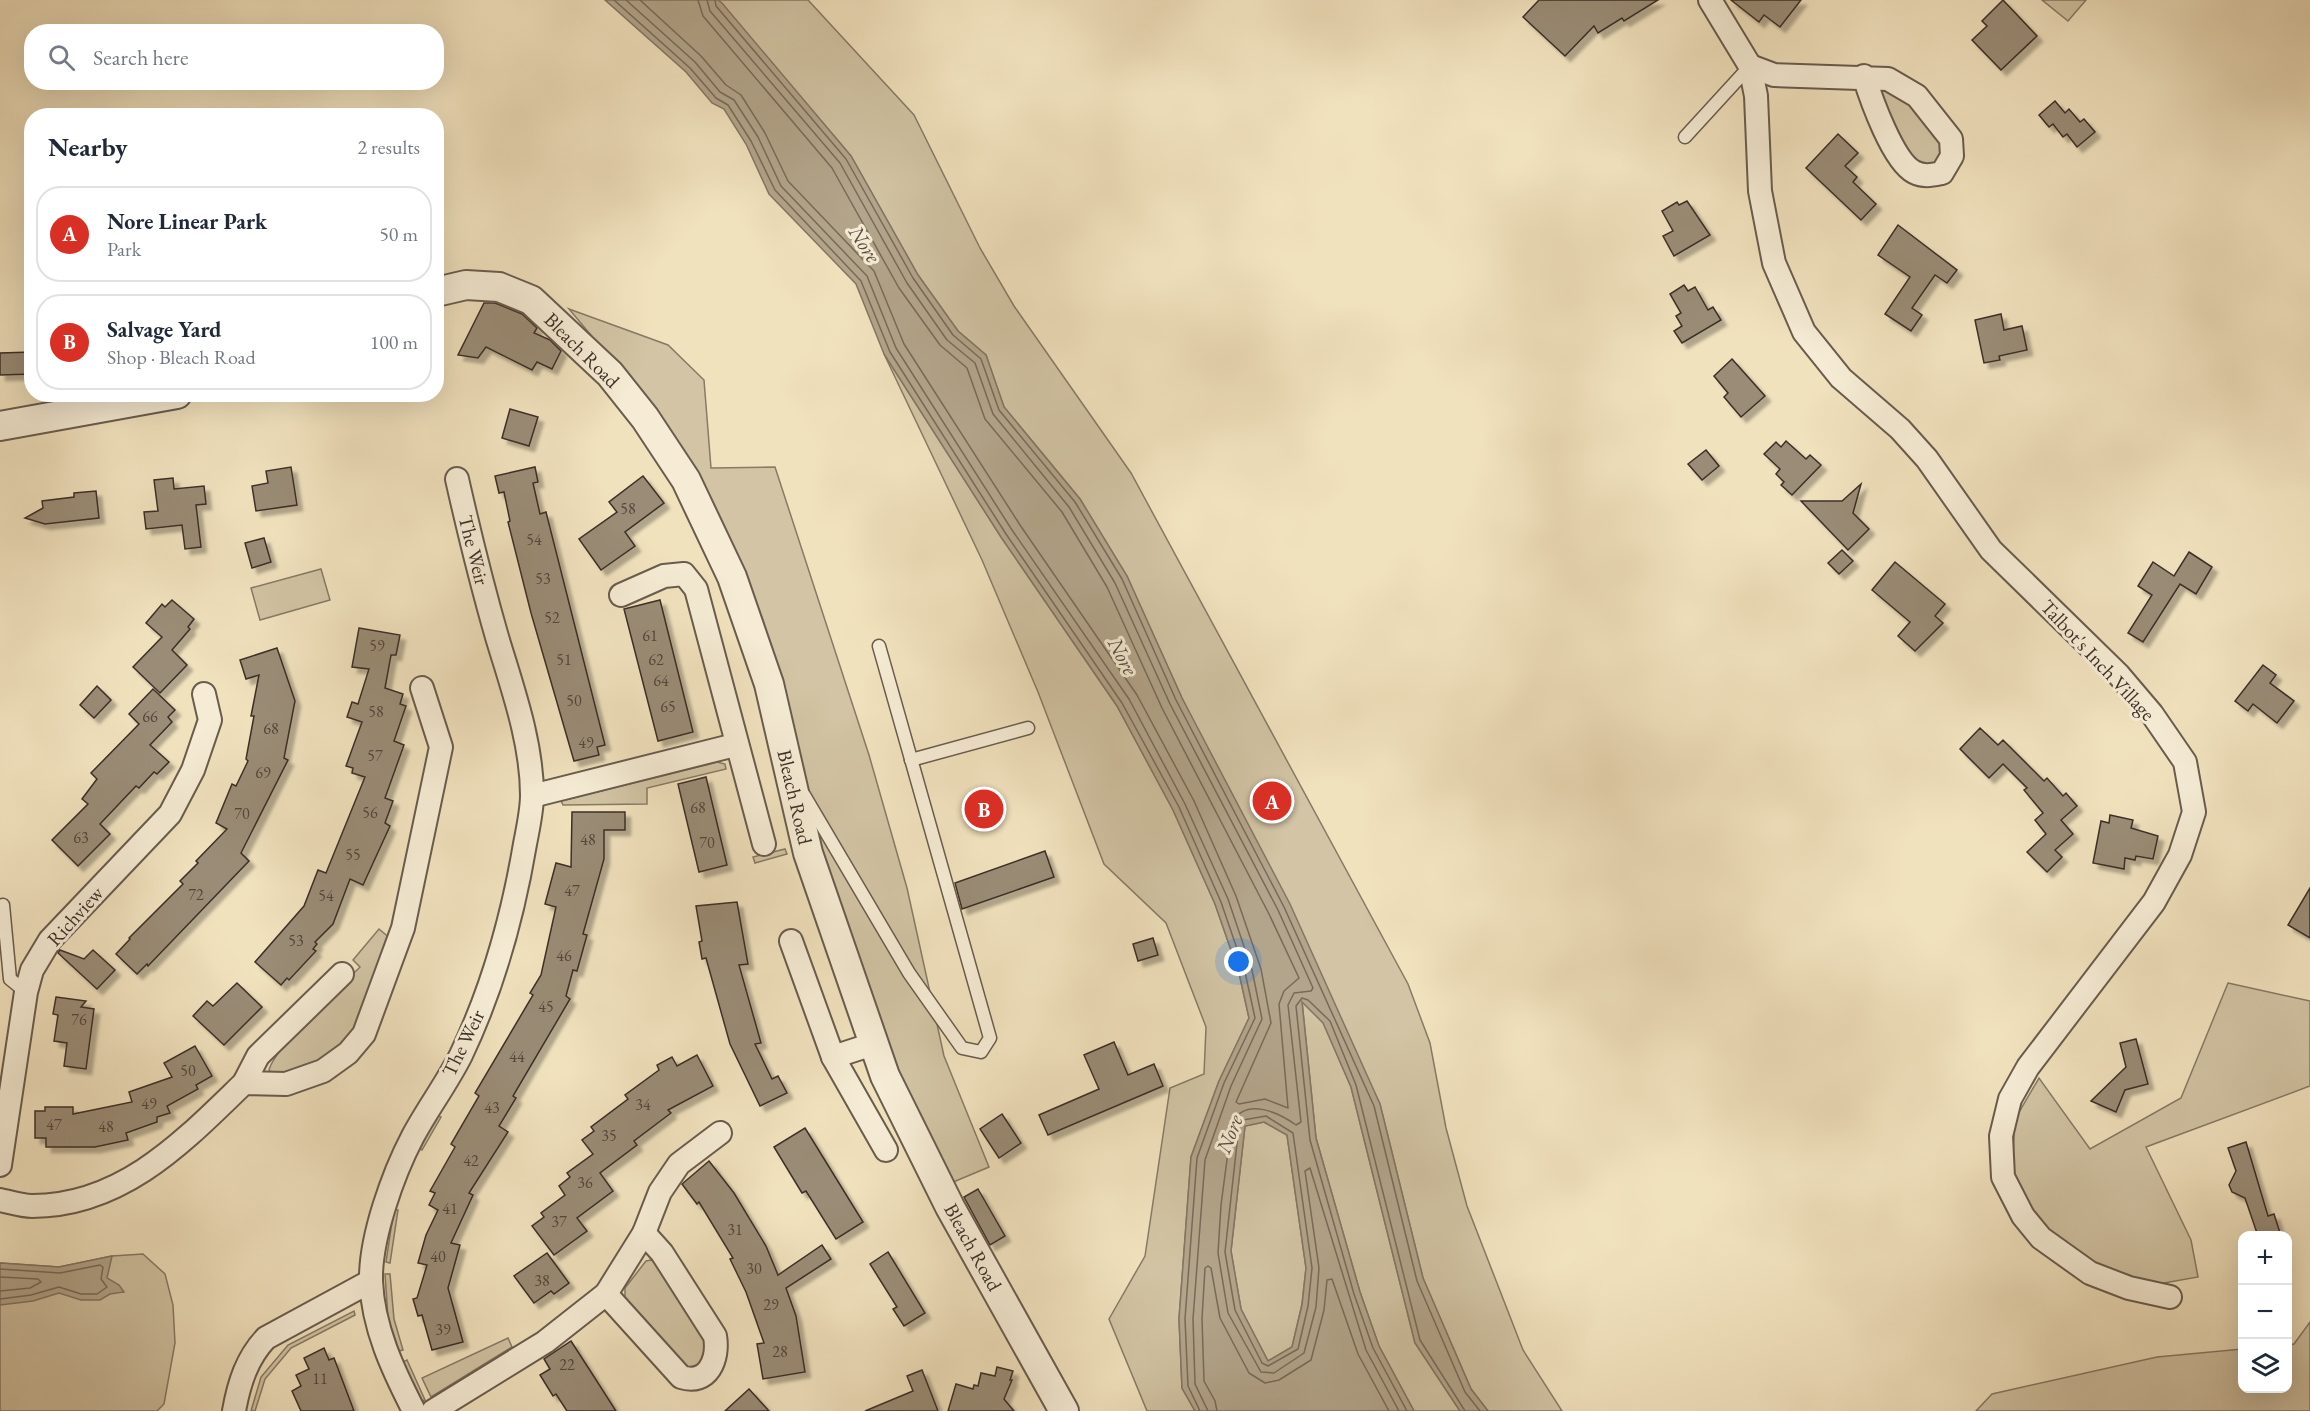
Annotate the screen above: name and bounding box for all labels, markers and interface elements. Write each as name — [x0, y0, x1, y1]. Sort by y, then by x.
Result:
search box — [24, 24, 444, 90]
icon: search — [45, 41, 78, 74]
text: Search here — [93, 43, 188, 72]
text: Nearby — [48, 130, 128, 164]
text: 2 results — [357, 134, 420, 160]
text: Nore Linear Park — [107, 207, 267, 236]
water label: Nore — [842, 219, 887, 269]
text: A — [62, 221, 77, 247]
text: 50 m — [379, 221, 418, 247]
text: Park — [107, 236, 141, 262]
street label: Bleach Road — [539, 307, 626, 394]
text: Salvage Yard — [107, 315, 221, 344]
text: B — [63, 329, 76, 355]
text: 100 m — [370, 329, 418, 355]
text: Shop · Bleach Road — [107, 344, 256, 370]
house number: 58 — [620, 498, 636, 519]
street label: The Weir — [453, 512, 495, 588]
house number: 54 — [526, 529, 542, 550]
house number: 53 — [535, 568, 551, 589]
street label: Talbot's Inch Village — [2035, 594, 2161, 726]
house number: 52 — [544, 607, 560, 628]
house number: 61 — [642, 625, 658, 646]
water label: Nore — [1101, 631, 1145, 680]
house number: 59 — [369, 635, 385, 656]
house number: 51 — [556, 649, 572, 670]
house number: 62 — [648, 649, 664, 670]
house number: 64 — [653, 670, 669, 691]
house number: 50 — [566, 690, 582, 711]
house number: 65 — [660, 696, 676, 717]
house number: 58 — [368, 701, 384, 722]
house number: 66 — [142, 706, 158, 727]
house number: 68 — [263, 718, 279, 739]
house number: 49 — [578, 732, 594, 753]
house number: 57 — [367, 745, 383, 766]
street label: Bleach Road — [771, 747, 819, 848]
house number: 69 — [255, 762, 271, 783]
pin: A — [1252, 778, 1292, 824]
pin: B — [964, 786, 1004, 832]
house number: 68 — [690, 797, 706, 818]
house number: 56 — [362, 802, 378, 823]
house number: 70 — [234, 803, 250, 824]
house number: 63 — [73, 827, 89, 848]
house number: 48 — [580, 829, 596, 850]
house number: 70 — [699, 832, 715, 853]
house number: 55 — [345, 844, 361, 865]
street label: Richview — [41, 880, 109, 952]
house number: 47 — [564, 880, 580, 901]
house number: 72 — [188, 884, 204, 905]
house number: 54 — [318, 885, 334, 906]
house number: 53 — [288, 930, 304, 951]
house number: 46 — [556, 945, 572, 966]
your location — [1224, 947, 1253, 976]
house number: 45 — [538, 996, 554, 1017]
street label: The Weir — [436, 1005, 490, 1081]
house number: 76 — [71, 1009, 87, 1030]
house number: 44 — [509, 1046, 525, 1067]
house number: 50 — [180, 1060, 196, 1081]
house number: 49 — [141, 1093, 157, 1114]
house number: 34 — [635, 1094, 651, 1115]
house number: 43 — [484, 1097, 500, 1118]
water label: Nore — [1209, 1110, 1249, 1158]
house number: 47 — [46, 1114, 62, 1135]
house number: 48 — [98, 1116, 114, 1137]
house number: 35 — [601, 1125, 617, 1146]
house number: 42 — [463, 1150, 479, 1171]
house number: 36 — [577, 1172, 593, 1193]
house number: 41 — [442, 1198, 458, 1219]
street label: Bleach Road — [938, 1198, 1008, 1296]
house number: 37 — [551, 1211, 567, 1232]
house number: 31 — [727, 1219, 743, 1240]
map controls — [2238, 1231, 2292, 1393]
button: + — [2238, 1231, 2292, 1285]
house number: 40 — [430, 1246, 446, 1267]
house number: 30 — [746, 1258, 762, 1279]
house number: 38 — [534, 1270, 550, 1291]
button: − — [2238, 1285, 2292, 1339]
house number: 29 — [763, 1294, 779, 1315]
house number: 39 — [435, 1319, 451, 1340]
button: layers — [2238, 1339, 2292, 1393]
house number: 28 — [772, 1341, 788, 1362]
house number: 22 — [559, 1354, 575, 1375]
house number: 11 — [312, 1368, 328, 1389]

